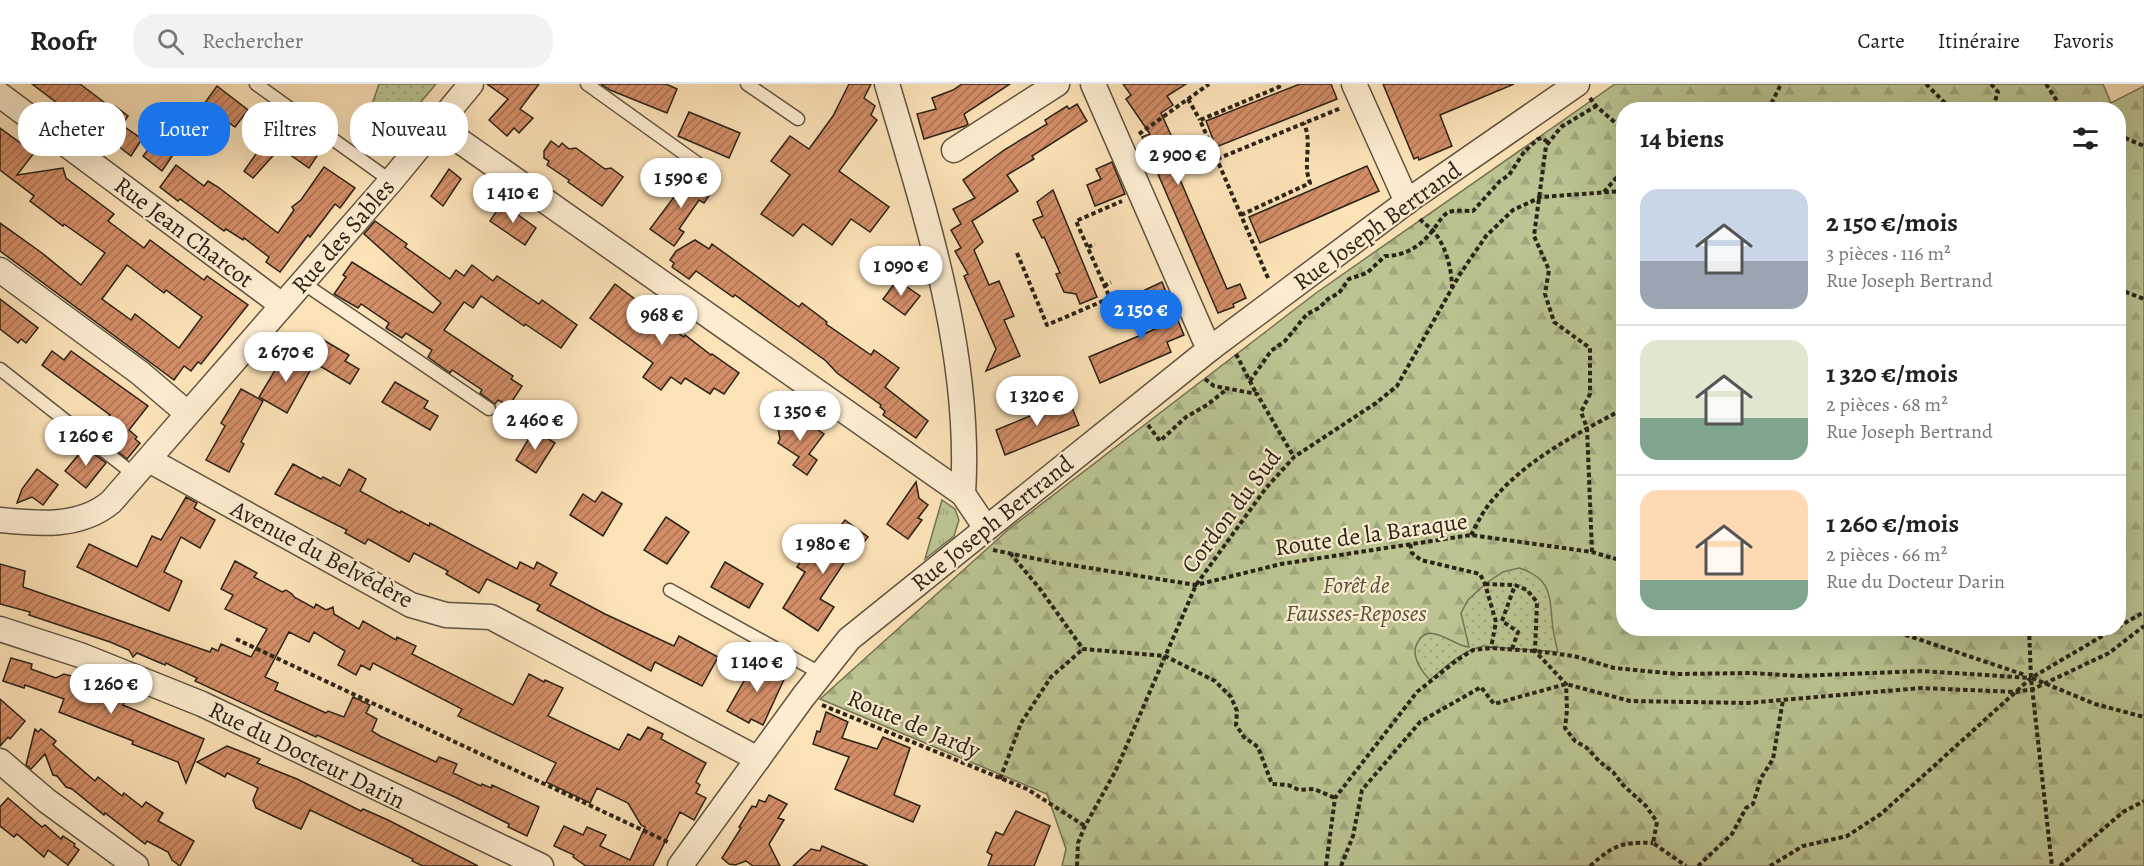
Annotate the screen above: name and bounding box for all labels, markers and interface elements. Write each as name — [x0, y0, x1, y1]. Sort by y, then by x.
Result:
search box — [133, 14, 553, 68]
text: Roofr — [30, 22, 97, 60]
icon: search — [154, 25, 187, 58]
text: Rechercher — [202, 26, 303, 56]
text: Carte — [1857, 27, 1905, 55]
text: Itinéraire — [1938, 27, 2020, 55]
text: Favoris — [2053, 27, 2114, 55]
chip: Acheter — [18, 102, 126, 156]
chip: Louer — [138, 102, 230, 156]
chip: Filtres — [242, 102, 338, 156]
chip: Nouveau — [350, 102, 468, 156]
text: 14 biens — [1640, 121, 1724, 156]
icon: filters — [2069, 122, 2102, 155]
pin: 2 900 € — [1123, 135, 1233, 186]
text: 2 900 € — [1149, 141, 1207, 168]
street label: Rue Joseph Bertrand — [1287, 154, 1467, 298]
pin: 1 590 € — [626, 158, 736, 209]
text: 1 590 € — [654, 164, 708, 191]
street label: Rue Jean Charcot — [108, 169, 260, 295]
street label: Rue des Sables — [284, 172, 402, 300]
pin: 1 410 € — [458, 173, 568, 224]
text: 1 410 € — [487, 179, 539, 206]
text: 2 150 €/mois — [1826, 205, 1958, 240]
icon: home — [1688, 213, 1760, 285]
text: 3 pièces · 116 m² — [1826, 240, 1951, 267]
pin: 1 090 € — [846, 246, 956, 297]
text: 1 090 € — [874, 252, 928, 279]
text: Rue Joseph Bertrand — [1826, 267, 1993, 294]
pin: 2 150 € — [1086, 290, 1196, 341]
pin: 968 € — [620, 295, 704, 346]
text: 2 150 € — [1114, 296, 1168, 323]
text: 968 € — [640, 301, 684, 328]
pin: 2 670 € — [231, 332, 341, 383]
text: 2 670 € — [258, 338, 314, 365]
text: 1 320 €/mois — [1826, 356, 1958, 391]
icon: home — [1688, 364, 1760, 436]
pin: 1 320 € — [982, 376, 1092, 427]
text: 1 320 € — [1010, 382, 1064, 409]
pin: 1 350 € — [745, 391, 855, 442]
text: 2 pièces · 68 m² — [1826, 391, 1948, 418]
text: 1 350 € — [774, 397, 826, 424]
pin: 2 460 € — [480, 400, 590, 451]
text: 2 460 € — [507, 406, 563, 433]
pin: 1 260 € — [31, 416, 141, 467]
text: Rue Joseph Bertrand — [1826, 418, 1993, 445]
text: 1 260 € — [59, 422, 113, 449]
street label: Cordon du Sud — [1174, 442, 1288, 579]
street label: Rue Joseph Bertrand — [904, 448, 1080, 598]
street label: Avenue du Belvédère — [224, 492, 419, 616]
street label: Route de la Baraque — [1273, 505, 1469, 563]
text: 1 260 €/mois — [1826, 506, 1959, 541]
icon: home — [1688, 514, 1760, 586]
pin: 1 980 € — [768, 524, 878, 575]
text: 1 980 € — [796, 530, 850, 557]
text: 2 pièces · 66 m² — [1826, 541, 1947, 568]
text: Rue du Docteur Darin — [1826, 568, 2005, 595]
park label: Forêt de Fausses-Reposes — [1285, 569, 1427, 629]
pin: 1 140 € — [702, 642, 812, 693]
text: 1 140 € — [731, 648, 783, 675]
pin: 1 260 € — [56, 664, 166, 715]
text: 1 260 € — [84, 670, 138, 697]
street label: Route de Jardy — [843, 682, 986, 766]
street label: Rue du Docteur Darin — [203, 694, 411, 816]

